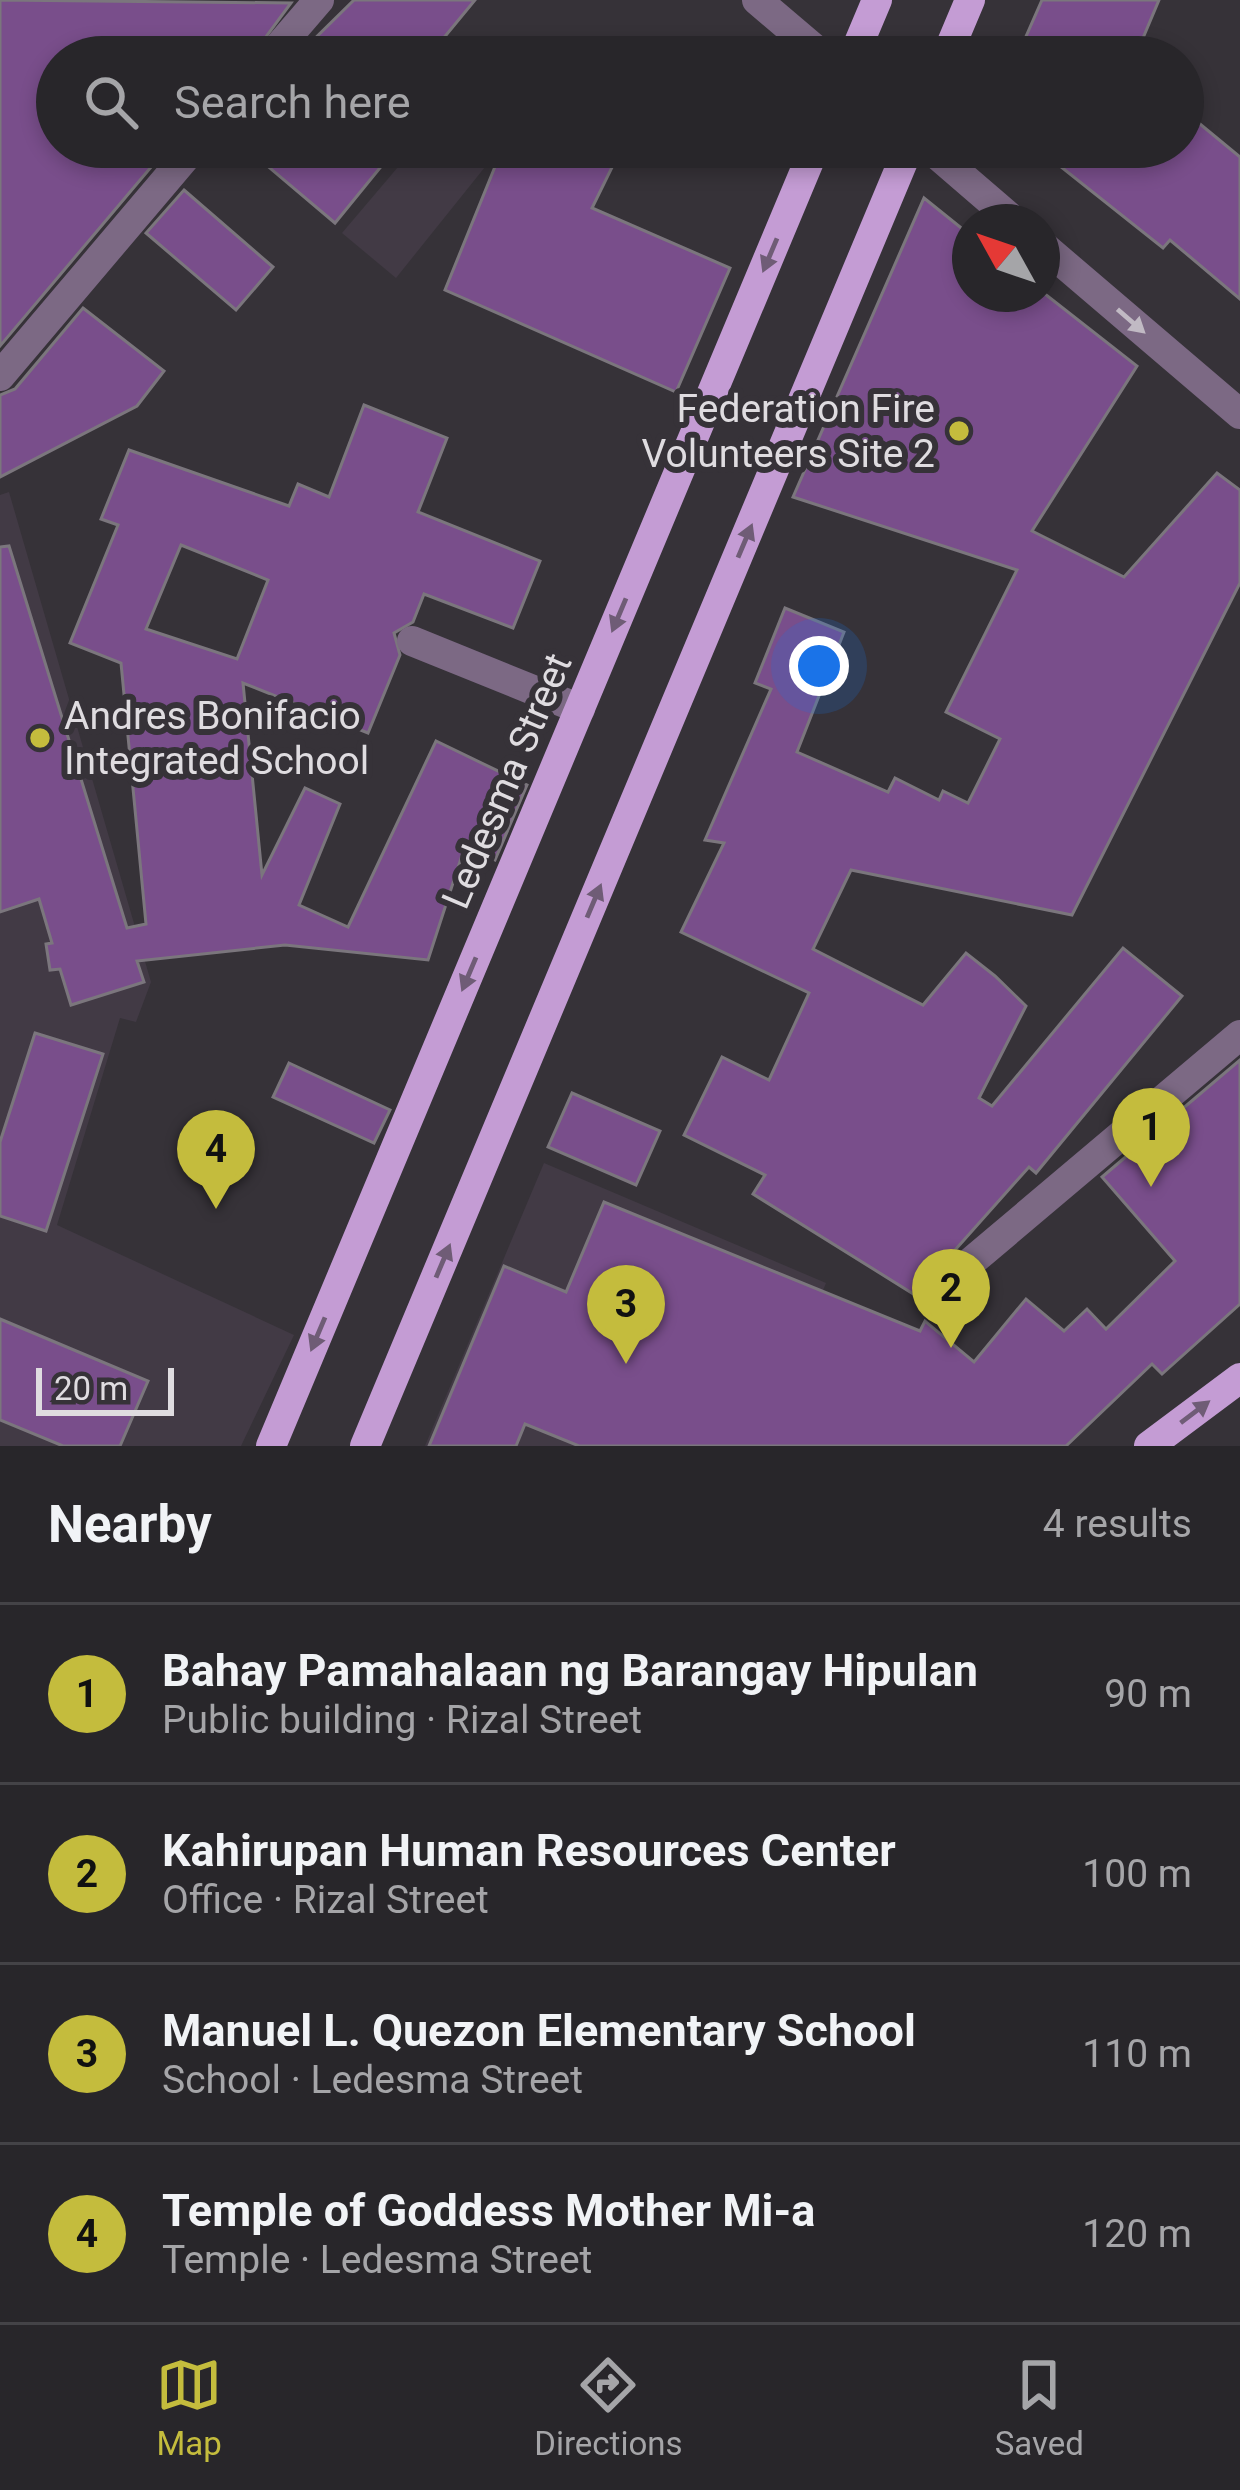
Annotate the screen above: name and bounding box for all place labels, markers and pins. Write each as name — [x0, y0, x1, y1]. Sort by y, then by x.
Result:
place label: Federation Fire Volunteers Site 2 — [641, 386, 935, 477]
marker: Federation Fire Volunteers Site 2 — [946, 418, 972, 444]
place label: Andres Bonifacio Integrated School — [64, 693, 369, 784]
marker: Andres Bonifacio Integrated School — [27, 725, 53, 751]
pin: 1 — [1112, 1088, 1190, 1187]
pin: 4 — [177, 1110, 255, 1209]
pin: 2 — [912, 1249, 990, 1348]
pin: 3 — [587, 1265, 665, 1364]

